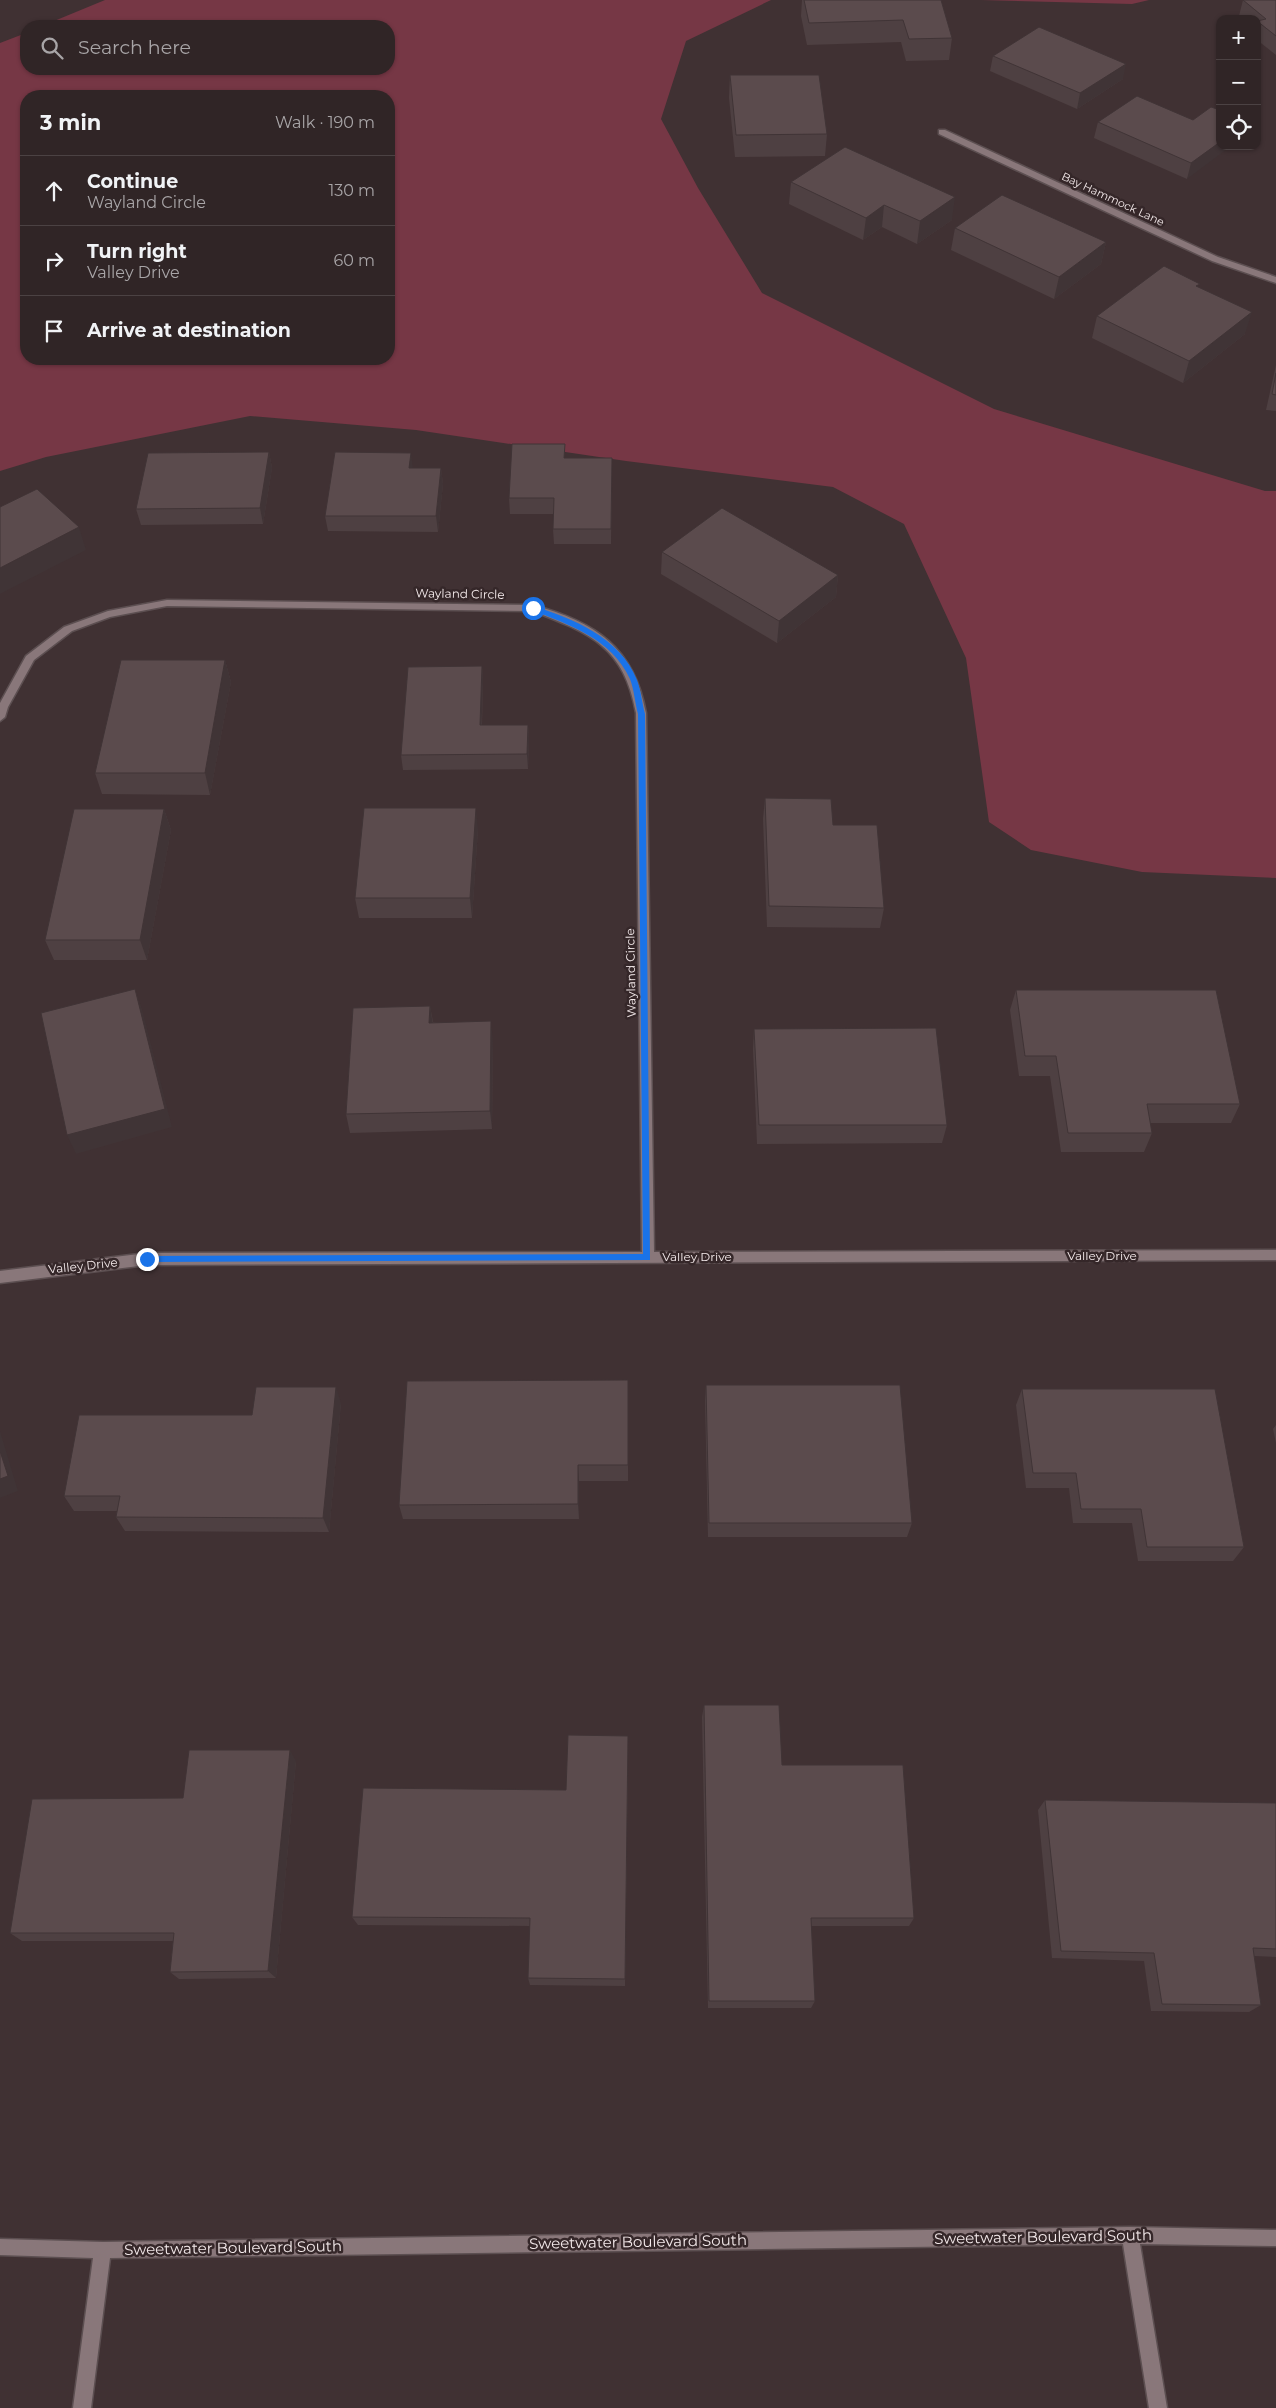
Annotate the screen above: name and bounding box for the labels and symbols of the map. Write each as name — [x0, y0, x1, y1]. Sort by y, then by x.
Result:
street label: Bay Hammock Lane — [1059, 169, 1167, 229]
street label: Wayland Circle — [415, 585, 505, 602]
route start — [522, 597, 545, 620]
street label: Wayland Circle — [622, 928, 639, 1018]
route end — [136, 1248, 159, 1271]
street label: Valley Drive — [1067, 1248, 1137, 1263]
street label: Valley Drive — [662, 1249, 732, 1264]
street label: Valley Drive — [48, 1254, 118, 1277]
street label: Sweetwater Boulevard South — [934, 2225, 1152, 2248]
street label: Sweetwater Boulevard South — [529, 2230, 747, 2253]
street label: Sweetwater Boulevard South — [124, 2236, 342, 2259]

